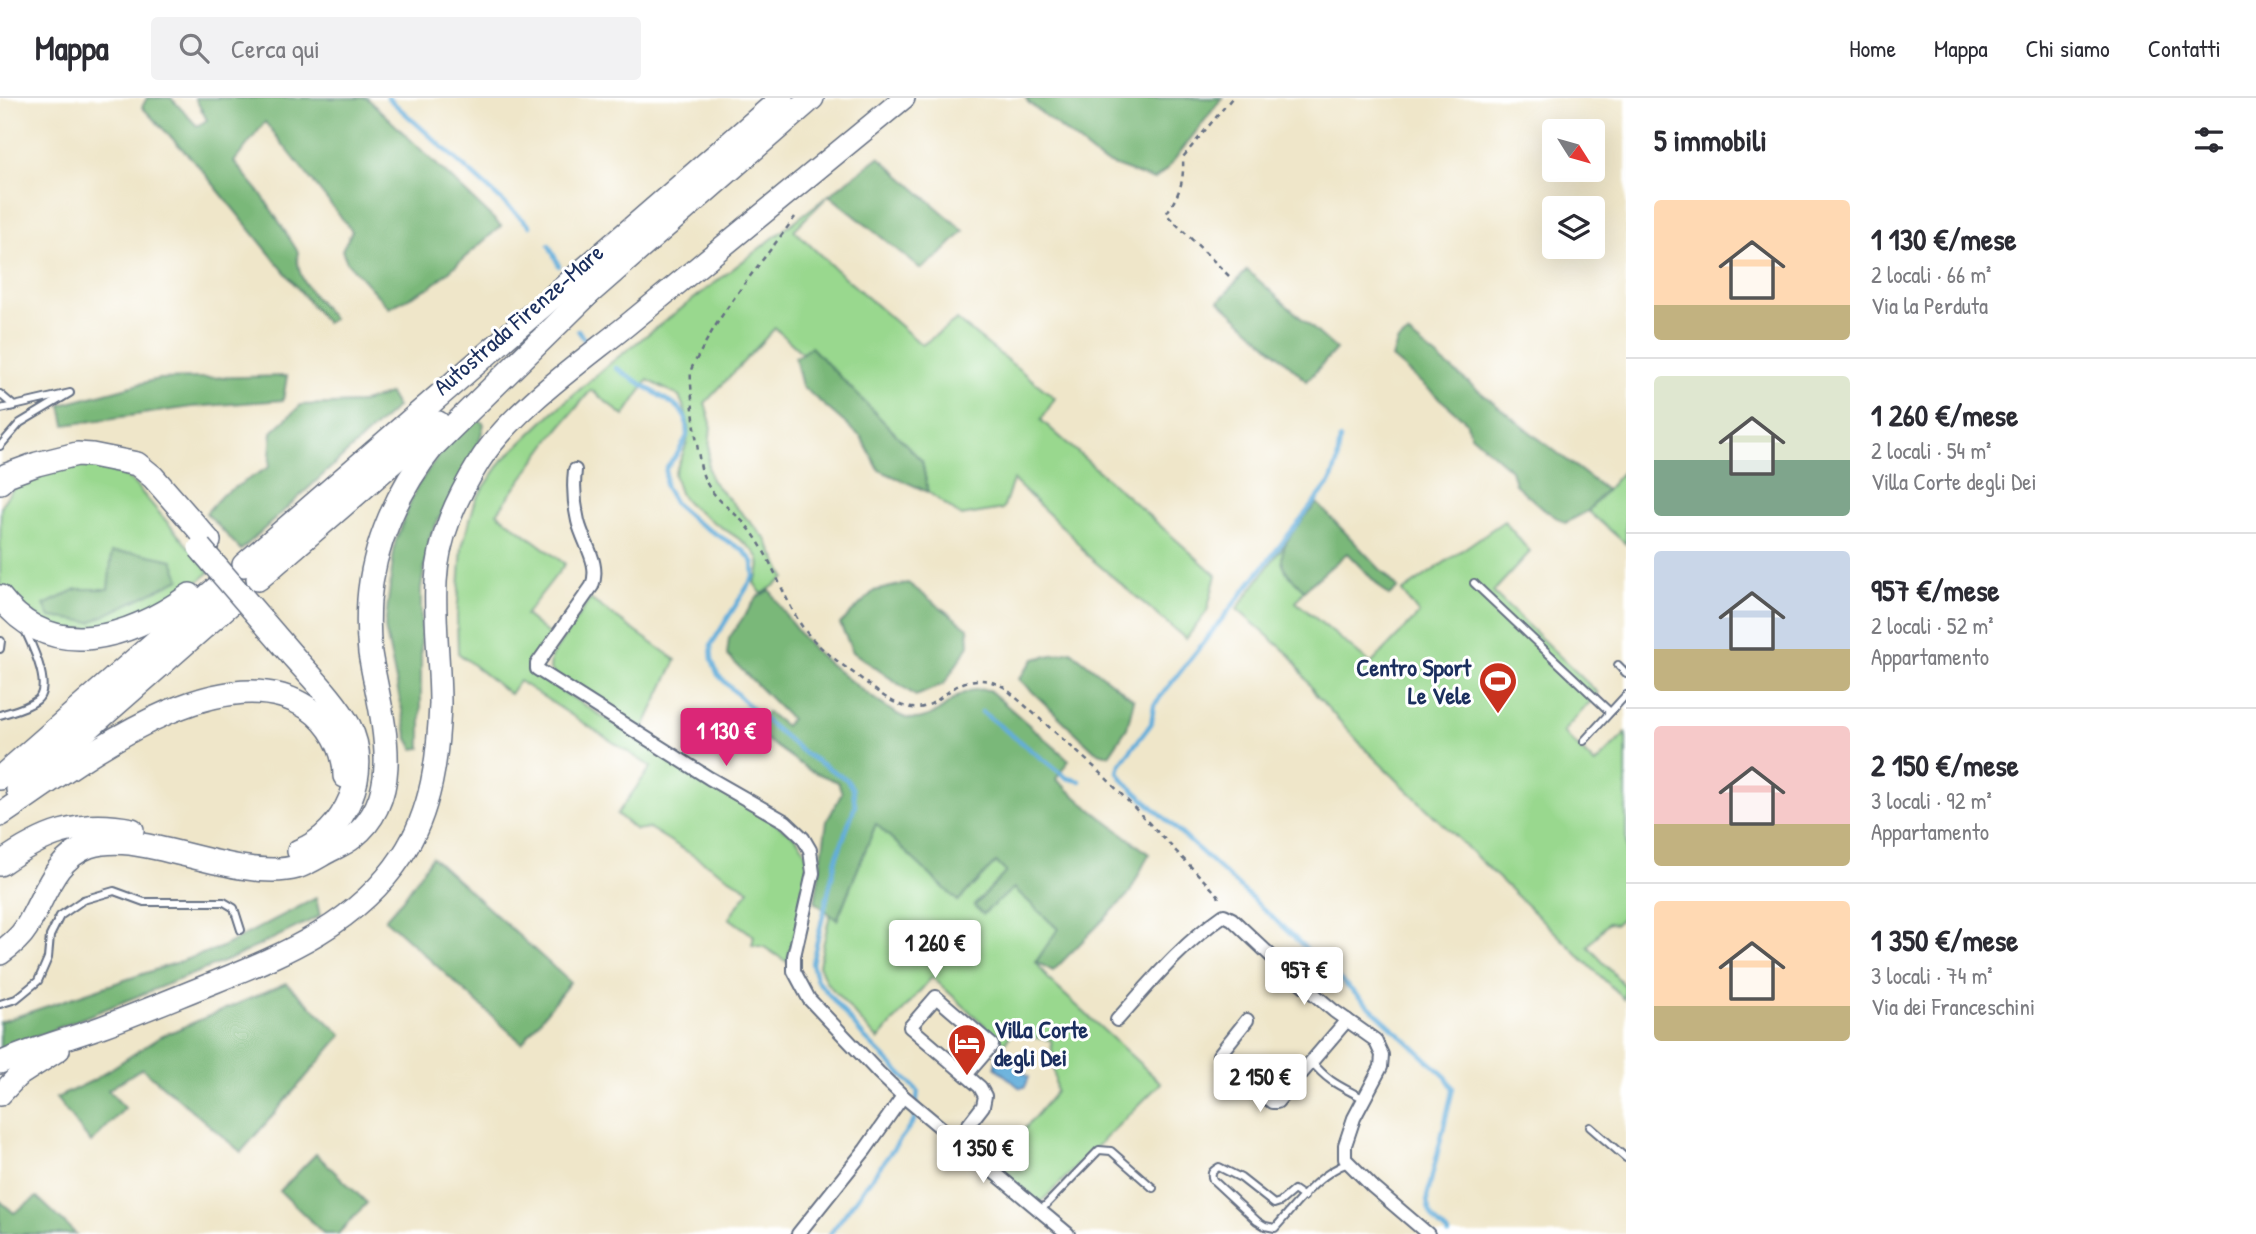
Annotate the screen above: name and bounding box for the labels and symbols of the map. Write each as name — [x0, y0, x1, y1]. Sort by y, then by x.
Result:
north arrow — [1542, 119, 1605, 182]
street label: Autostrada Firenze-Mare — [426, 236, 610, 402]
place label: Centro Sport Le Vele — [1356, 651, 1472, 711]
sports icon: Centro Sport Le Vele — [1477, 660, 1519, 715]
pin: 1 130 € — [661, 708, 791, 768]
pin: 1 260 € — [870, 920, 1000, 980]
pin: 957 € — [1255, 948, 1353, 1007]
place label: Villa Corte degli Dei — [994, 1013, 1088, 1074]
hotel icon: Villa Corte degli Dei — [946, 1022, 988, 1077]
pin: 2 150 € — [1195, 1054, 1325, 1114]
pin: 1 350 € — [918, 1126, 1048, 1185]

